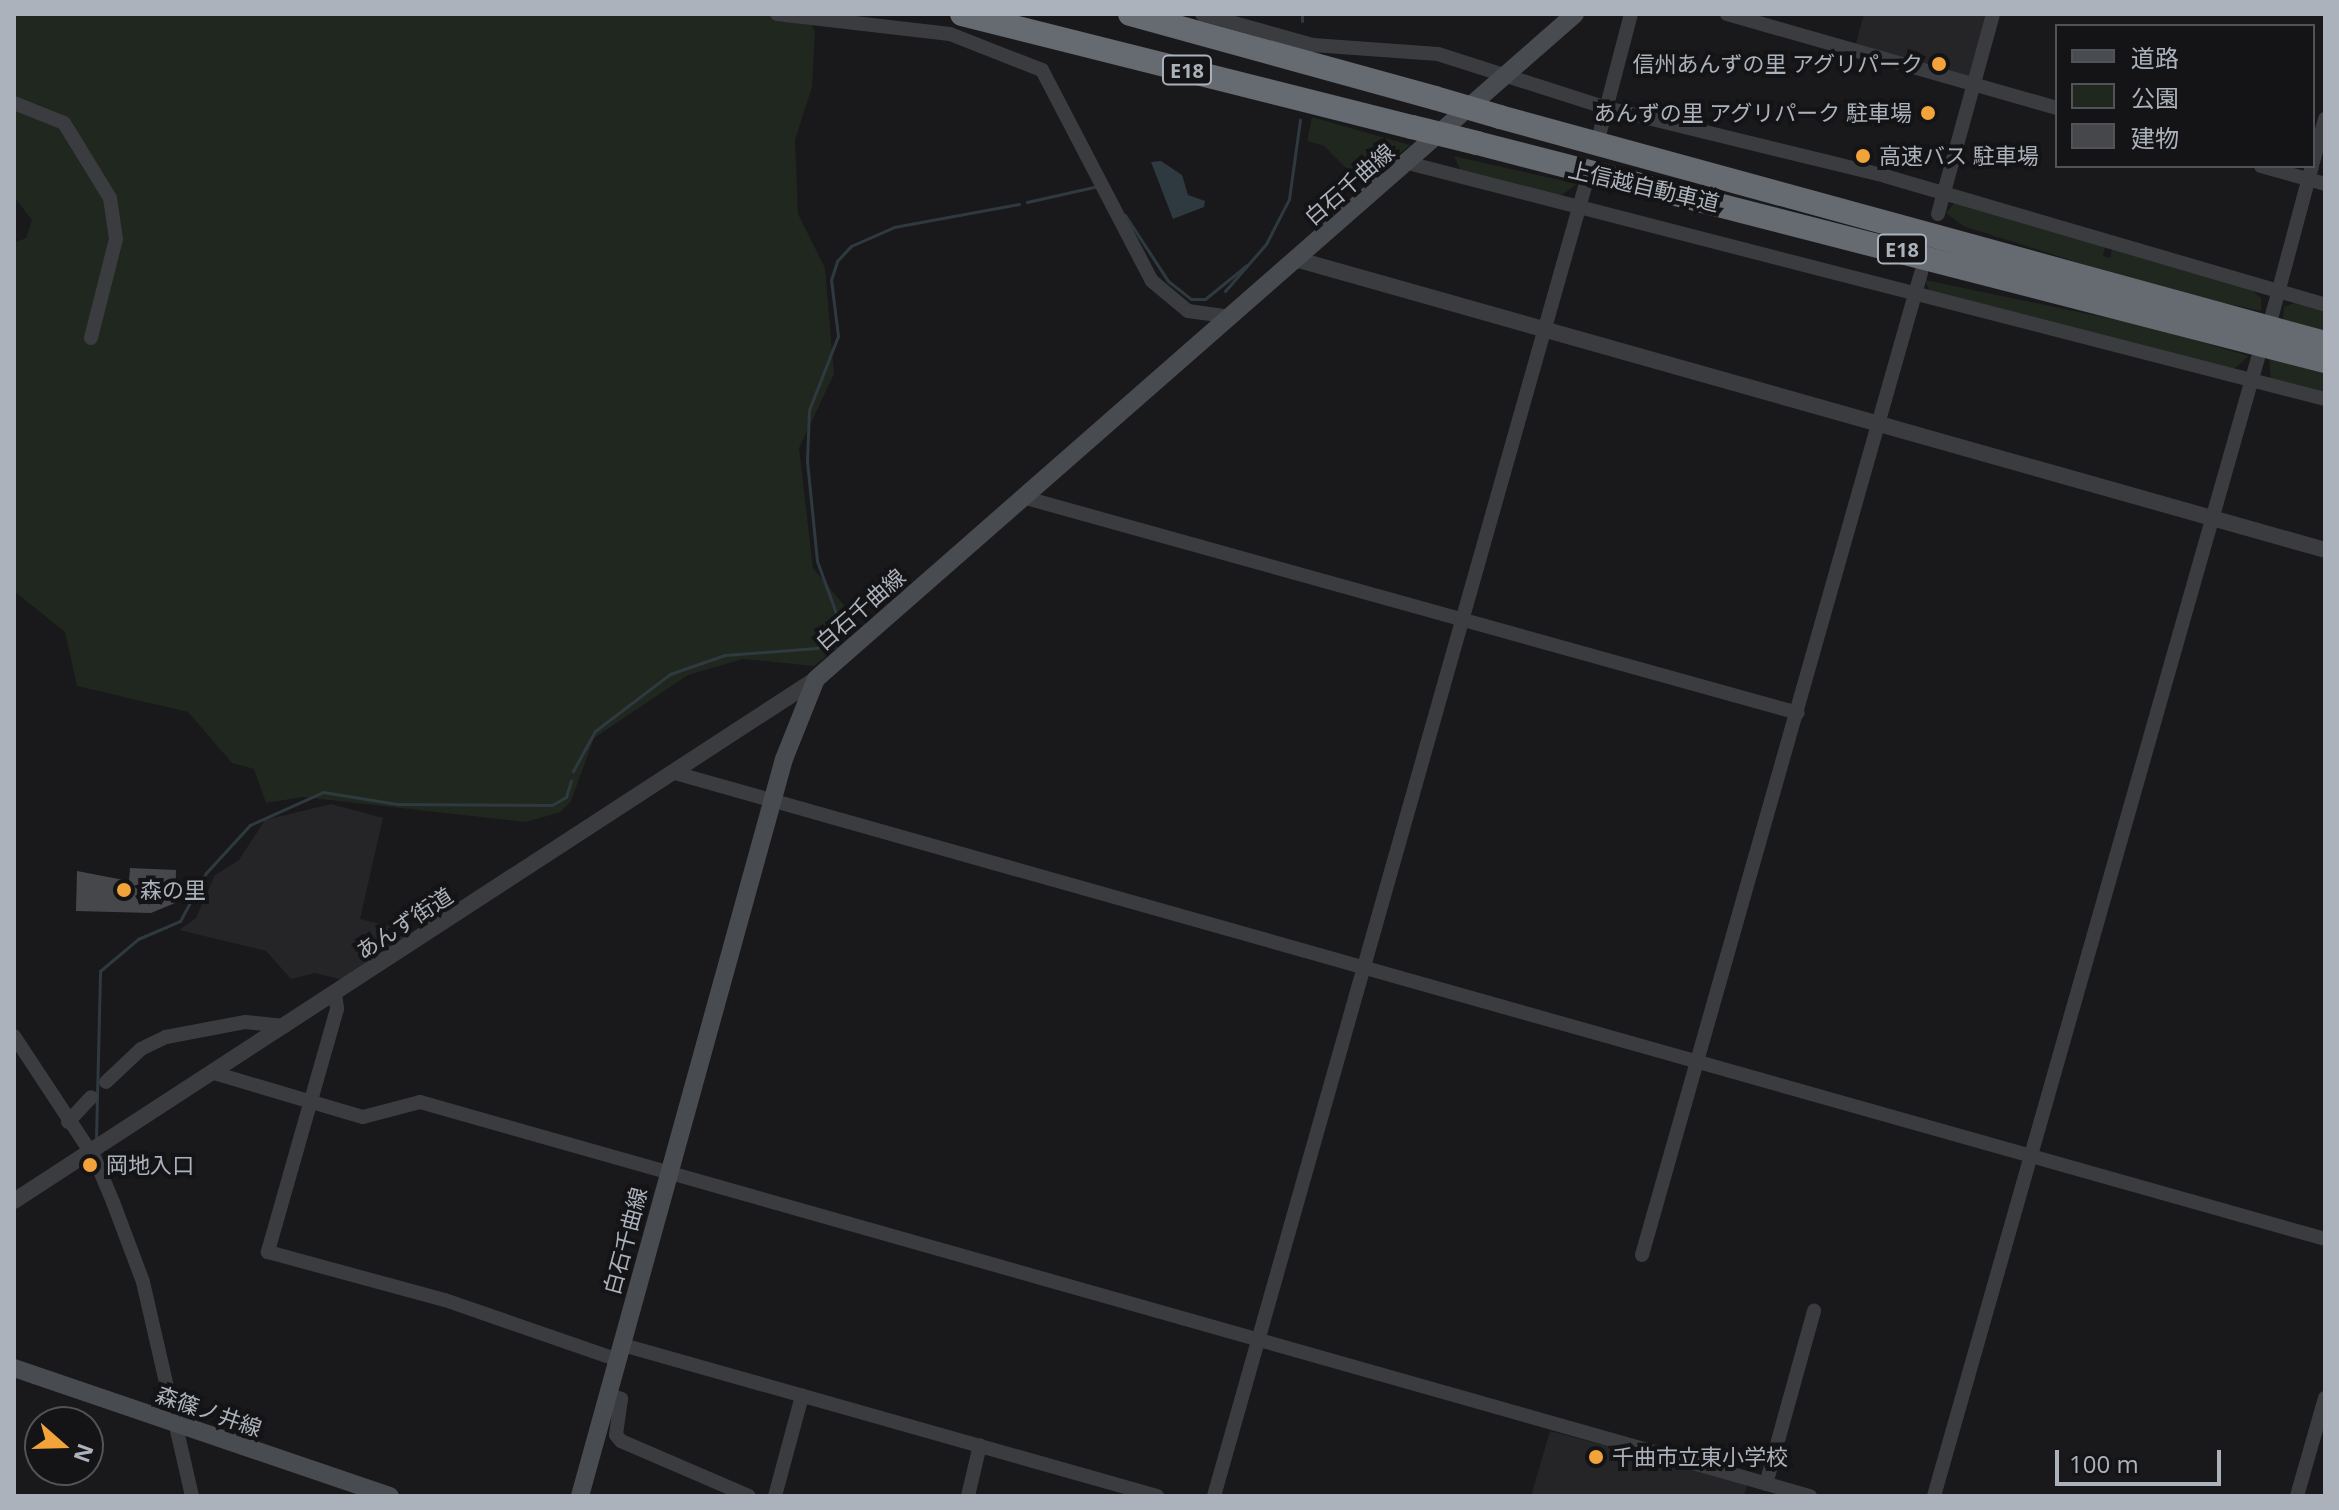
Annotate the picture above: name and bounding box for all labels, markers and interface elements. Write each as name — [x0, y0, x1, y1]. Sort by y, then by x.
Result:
legend — [2055, 24, 2315, 168]
text: 道路 — [2131, 41, 2179, 74]
place label: 信州あんずの里 アグリパーク — [1631, 51, 1923, 77]
road number: E18 — [1161, 54, 1213, 86]
marker: 信州あんずの里 アグリパーク — [1930, 55, 1948, 73]
text: 公園 — [2131, 81, 2179, 114]
place label: あんずの里 アグリパーク 駐車場 — [1593, 100, 1912, 126]
marker: あんずの里 アグリパーク 駐車場 — [1919, 104, 1937, 122]
text: 建物 — [2131, 121, 2179, 154]
street label: 白石千曲線 — [1299, 138, 1399, 230]
place label: 高速バス 駐車場 — [1879, 143, 2039, 169]
marker: 高速バス 駐車場 — [1854, 147, 1872, 165]
street label: 上信越自動車道 — [1566, 156, 1722, 216]
road number: E18 — [1876, 233, 1928, 265]
street label: 白石千曲線 — [810, 563, 910, 655]
place label: 森の里 — [140, 877, 206, 903]
marker: 森の里 — [115, 881, 133, 899]
street label: あんず街道 — [351, 882, 457, 964]
place label: 岡地入口 — [106, 1152, 194, 1178]
marker: 岡地入口 — [81, 1156, 99, 1174]
street label: 白石千曲線 — [598, 1184, 652, 1298]
street label: 森篠ノ井線 — [153, 1381, 265, 1441]
north arrow — [24, 1406, 104, 1486]
scale bar — [2059, 1434, 2225, 1484]
text: N — [68, 1440, 102, 1467]
place label: 千曲市立東小学校 — [1612, 1444, 1788, 1470]
text: 100 m — [2069, 1447, 2139, 1480]
marker: 千曲市立東小学校 — [1587, 1448, 1605, 1466]

